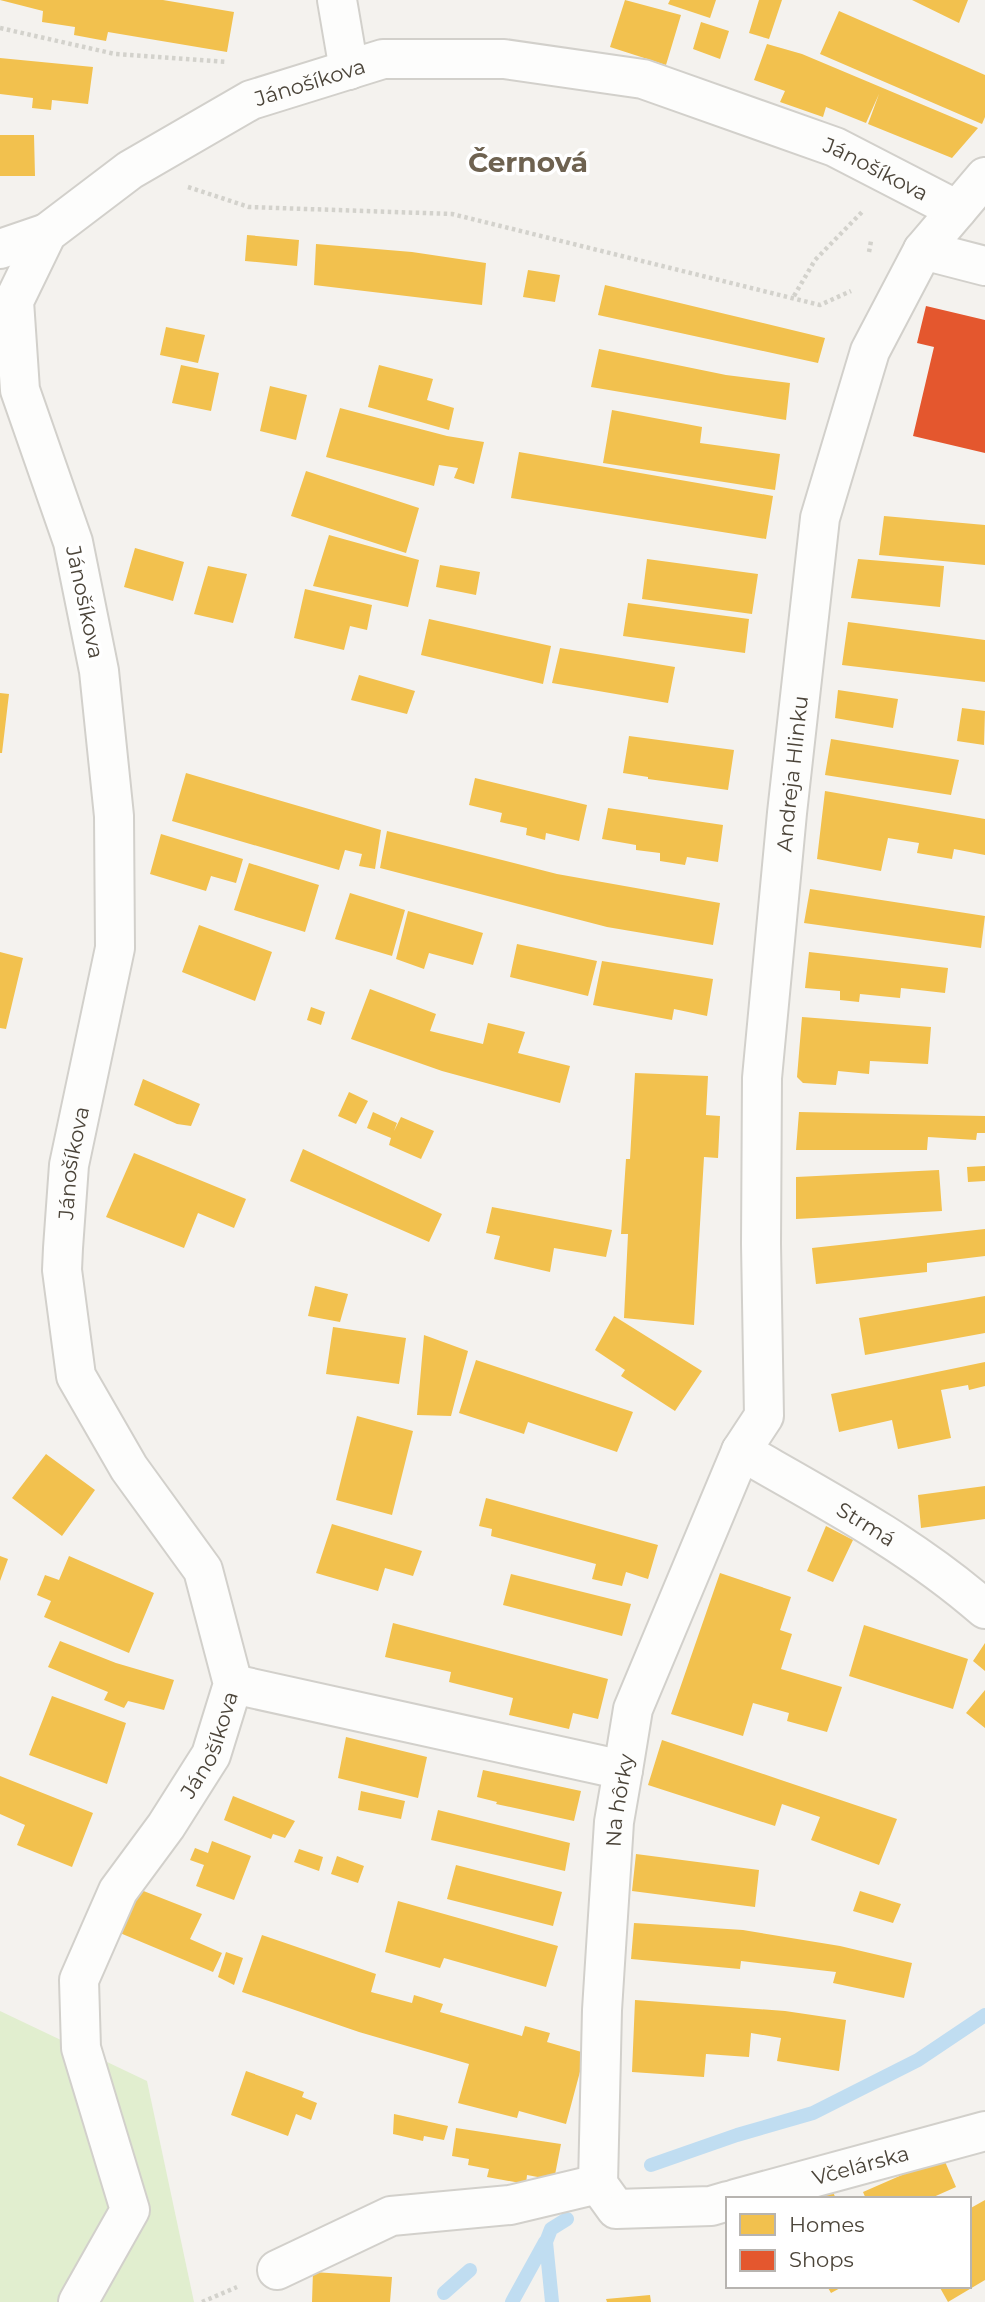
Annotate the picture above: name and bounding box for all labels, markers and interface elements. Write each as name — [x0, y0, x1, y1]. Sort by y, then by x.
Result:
street label: Jánošíkova — [250, 53, 368, 111]
street label: Jánošíkova — [819, 131, 933, 206]
district label: Černová — [468, 145, 588, 179]
street label: Jánošíkova — [61, 542, 109, 661]
street label: Andreja Hlinku — [771, 694, 813, 853]
street label: Jánošíkova — [53, 1104, 94, 1222]
street label: Strmá — [833, 1496, 900, 1551]
street label: Jánošíkova — [174, 1688, 243, 1803]
street label: Na hôrky — [600, 1751, 638, 1848]
street label: Včelárska — [809, 2140, 912, 2190]
legend — [726, 2197, 971, 2288]
text: Homes — [789, 2212, 864, 2237]
text: Shops — [789, 2247, 854, 2272]

